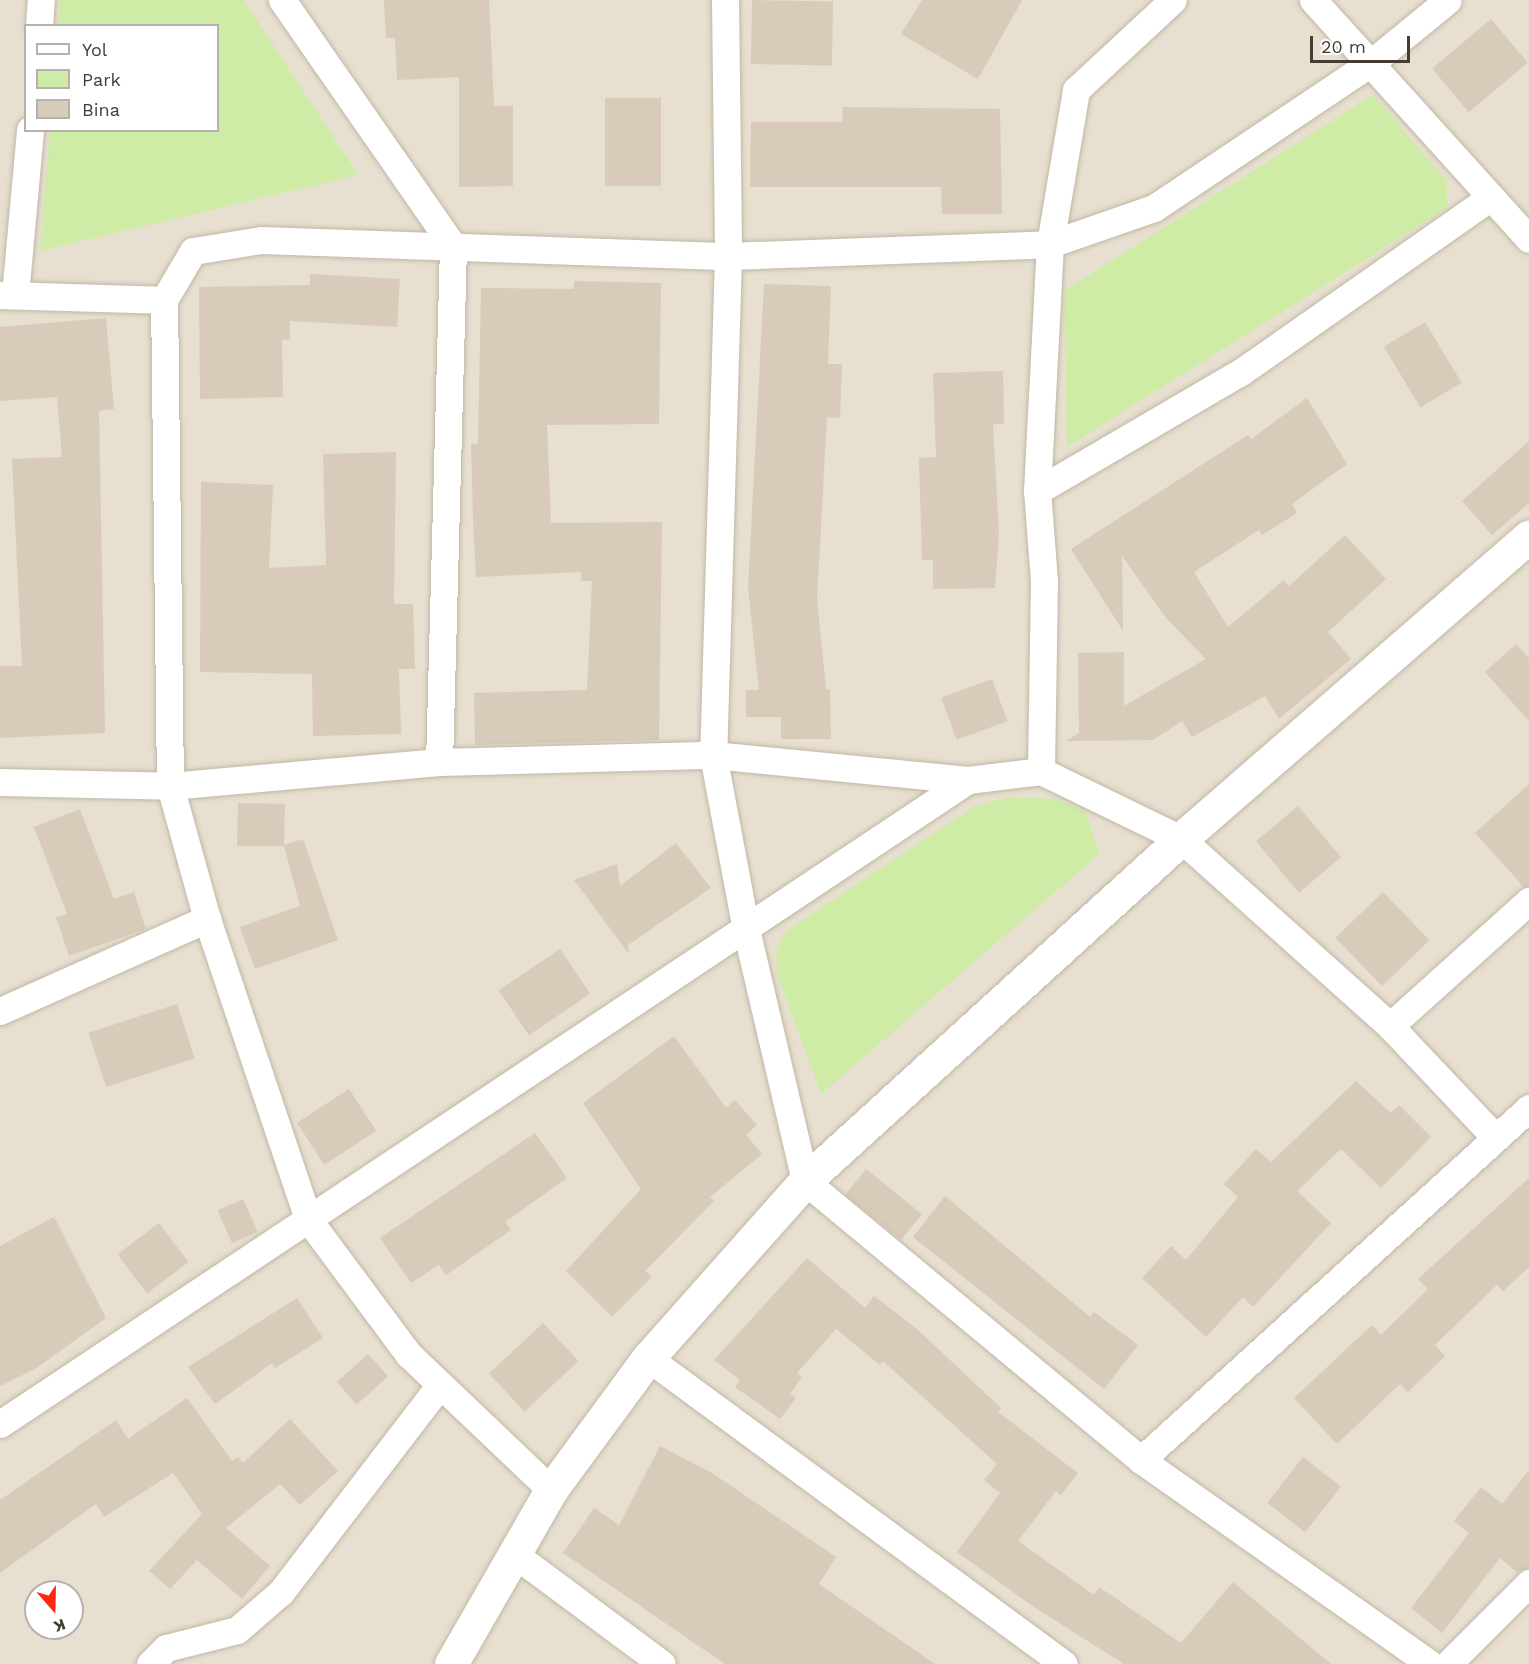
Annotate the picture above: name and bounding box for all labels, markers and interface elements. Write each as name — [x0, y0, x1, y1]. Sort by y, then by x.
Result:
legend — [24, 24, 219, 132]
scale bar — [1313, 24, 1414, 62]
text: 20 m — [1321, 36, 1366, 57]
text: Yol — [82, 39, 107, 60]
text: Park — [82, 69, 121, 90]
text: Bina — [82, 99, 120, 120]
north arrow — [24, 1580, 84, 1640]
text: K — [51, 1615, 68, 1636]

